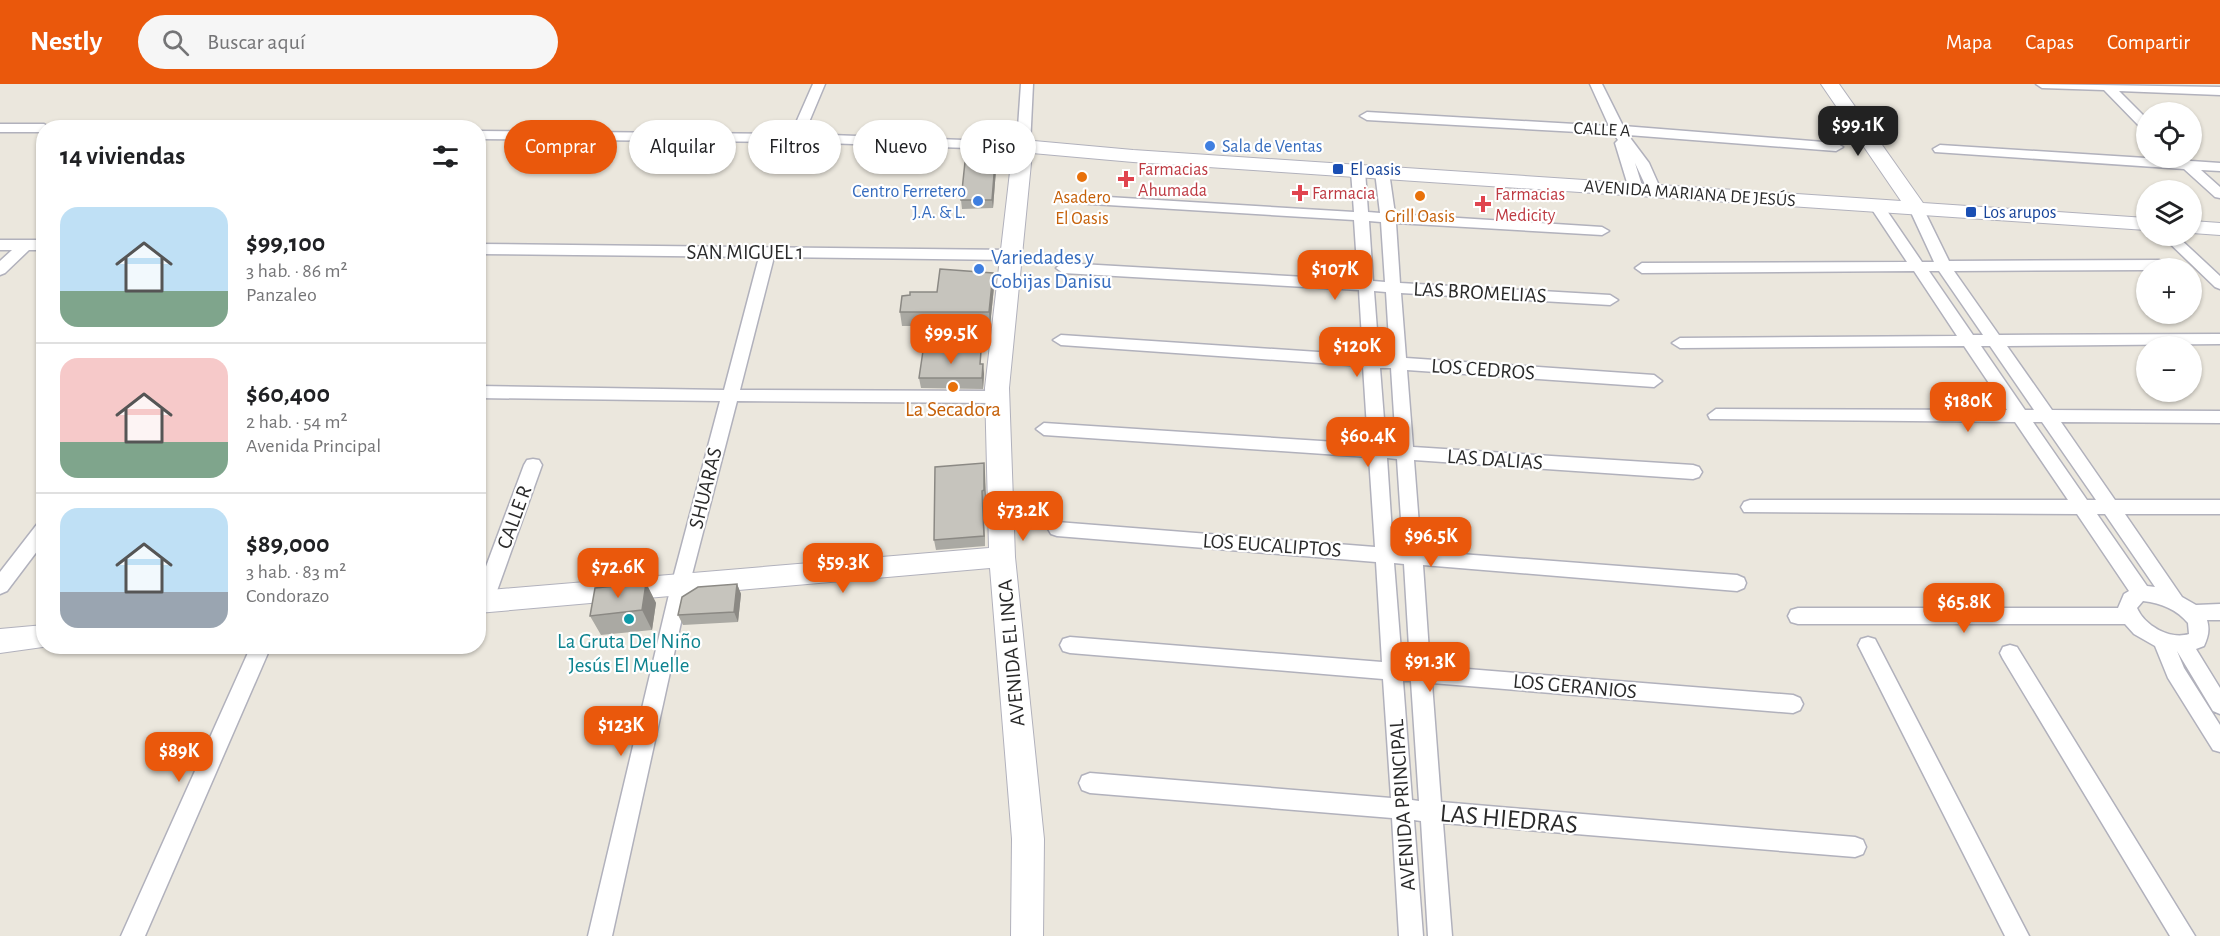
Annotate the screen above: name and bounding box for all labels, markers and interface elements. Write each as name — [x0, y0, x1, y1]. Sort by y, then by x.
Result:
search box — [138, 15, 558, 69]
icon: search — [159, 26, 192, 59]
text: Nestly — [30, 28, 102, 56]
text: Buscar aquí — [207, 31, 305, 53]
text: Mapa — [1946, 32, 1992, 53]
text: Capas — [2025, 32, 2074, 53]
text: Compartir — [2107, 32, 2190, 53]
map controls — [2136, 102, 2202, 402]
button: locate — [2136, 102, 2202, 168]
pin: $99.1K — [1809, 106, 1907, 157]
text: $99.1K — [1832, 115, 1884, 135]
chip: Comprar — [504, 120, 617, 174]
chip: Alquilar — [629, 120, 736, 174]
chip: Filtros — [748, 120, 841, 174]
chip: Nuevo — [853, 120, 948, 174]
chip: Piso — [960, 120, 1036, 174]
street label: CALLE A — [1573, 120, 1631, 141]
place label: Sala de Ventas — [1222, 138, 1322, 156]
marker: Sala de Ventas — [1203, 139, 1217, 153]
icon: filters — [429, 140, 462, 173]
text: 14 viviendas — [60, 143, 185, 169]
place label: Farmacias Ahumada — [1138, 161, 1208, 200]
place label: El oasis — [1350, 161, 1401, 179]
marker: El oasis — [1331, 162, 1345, 176]
marker: Asadero El Oasis — [1075, 170, 1089, 184]
marker: Farmacias Ahumada — [1119, 172, 1133, 186]
street label: AVENIDA MARIANA DE JESÚS — [1584, 175, 1797, 210]
button: layers — [2136, 180, 2202, 246]
place label: Centro Ferretero J.A. & L. — [852, 183, 966, 222]
place label: Farmacia — [1312, 185, 1376, 203]
marker: Farmacia — [1293, 186, 1307, 200]
place label: Farmacias Medicity — [1495, 186, 1565, 225]
place label: Asadero El Oasis — [1053, 189, 1111, 228]
marker: Grill Oasis — [1413, 189, 1427, 203]
marker: Centro Ferretero J.A. & L. — [971, 194, 985, 208]
marker: Farmacias Medicity — [1476, 197, 1490, 211]
place label: Los arupos — [1983, 204, 2057, 222]
marker: Los arupos — [1964, 205, 1978, 219]
place label: Grill Oasis — [1385, 208, 1455, 226]
text: $99,100 — [246, 230, 325, 256]
icon: home — [108, 231, 180, 303]
street label: SAN MIGUEL 1 — [687, 242, 804, 263]
place label: Variedades y Cobijas Danisu — [991, 247, 1112, 292]
pin: $107K — [1293, 250, 1377, 301]
button: + — [2136, 258, 2202, 324]
text: $107K — [1312, 259, 1358, 279]
text: 3 hab. · 86 m² — [246, 261, 347, 281]
marker: Variedades y Cobijas Danisu — [972, 262, 986, 276]
street label: LAS BROMELIAS — [1413, 279, 1547, 306]
text: Panzaleo — [246, 285, 317, 305]
pin: $99.5K — [902, 314, 1000, 365]
text: $99.5K — [924, 323, 978, 343]
pin: $120K — [1315, 327, 1399, 378]
text: $120K — [1333, 336, 1381, 356]
button: − — [2136, 336, 2202, 402]
street label: LOS CEDROS — [1430, 355, 1536, 384]
marker: La Secadora — [946, 380, 960, 394]
text: $60,400 — [246, 381, 330, 407]
icon: home — [108, 382, 180, 454]
pin: $180K — [1926, 382, 2010, 433]
text: $180K — [1944, 391, 1992, 411]
place label: La Secadora — [905, 399, 1001, 420]
text: 2 hab. · 54 m² — [246, 412, 347, 432]
pin: $60.4K — [1319, 417, 1417, 468]
text: $60.4K — [1340, 426, 1396, 446]
text: Avenida Principal — [246, 436, 381, 456]
street label: SHUARAS — [685, 445, 726, 531]
street label: LAS DALIAS — [1446, 446, 1544, 473]
street label: CALLE R — [493, 483, 536, 552]
pin: $73.2K — [974, 491, 1072, 542]
text: $73.2K — [997, 500, 1049, 520]
pin: $96.5K — [1382, 517, 1480, 568]
text: $96.5K — [1404, 526, 1458, 546]
street label: LOS EUCALIPTOS — [1202, 530, 1342, 561]
text: $89,000 — [246, 531, 330, 557]
icon: home — [108, 532, 180, 604]
pin: $59.3K — [794, 543, 892, 594]
pin: $72.6K — [569, 548, 667, 599]
text: $59.3K — [817, 552, 869, 572]
text: $72.6K — [592, 557, 644, 577]
text: 3 hab. · 83 m² — [246, 562, 346, 582]
street label: AVENIDA EL INCA — [995, 579, 1028, 727]
pin: $65.8K — [1915, 583, 2013, 634]
text: Condorazo — [246, 586, 329, 606]
text: $65.8K — [1937, 592, 1991, 612]
marker: La Gruta Del Niño Jesús El Muelle — [622, 612, 636, 626]
place label: La Gruta Del Niño Jesús El Muelle — [557, 631, 701, 676]
pin: $91.3K — [1381, 642, 1479, 693]
text: $91.3K — [1405, 651, 1455, 671]
street label: LOS GERANIOS — [1512, 671, 1638, 702]
pin: $123K — [579, 706, 663, 757]
text: $123K — [598, 715, 644, 735]
street label: AVENIDA PRINCIPAL — [1386, 718, 1419, 891]
pin: $89K — [143, 732, 215, 783]
text: $89K — [159, 741, 199, 761]
street label: LAS HIEDRAS — [1439, 800, 1579, 838]

